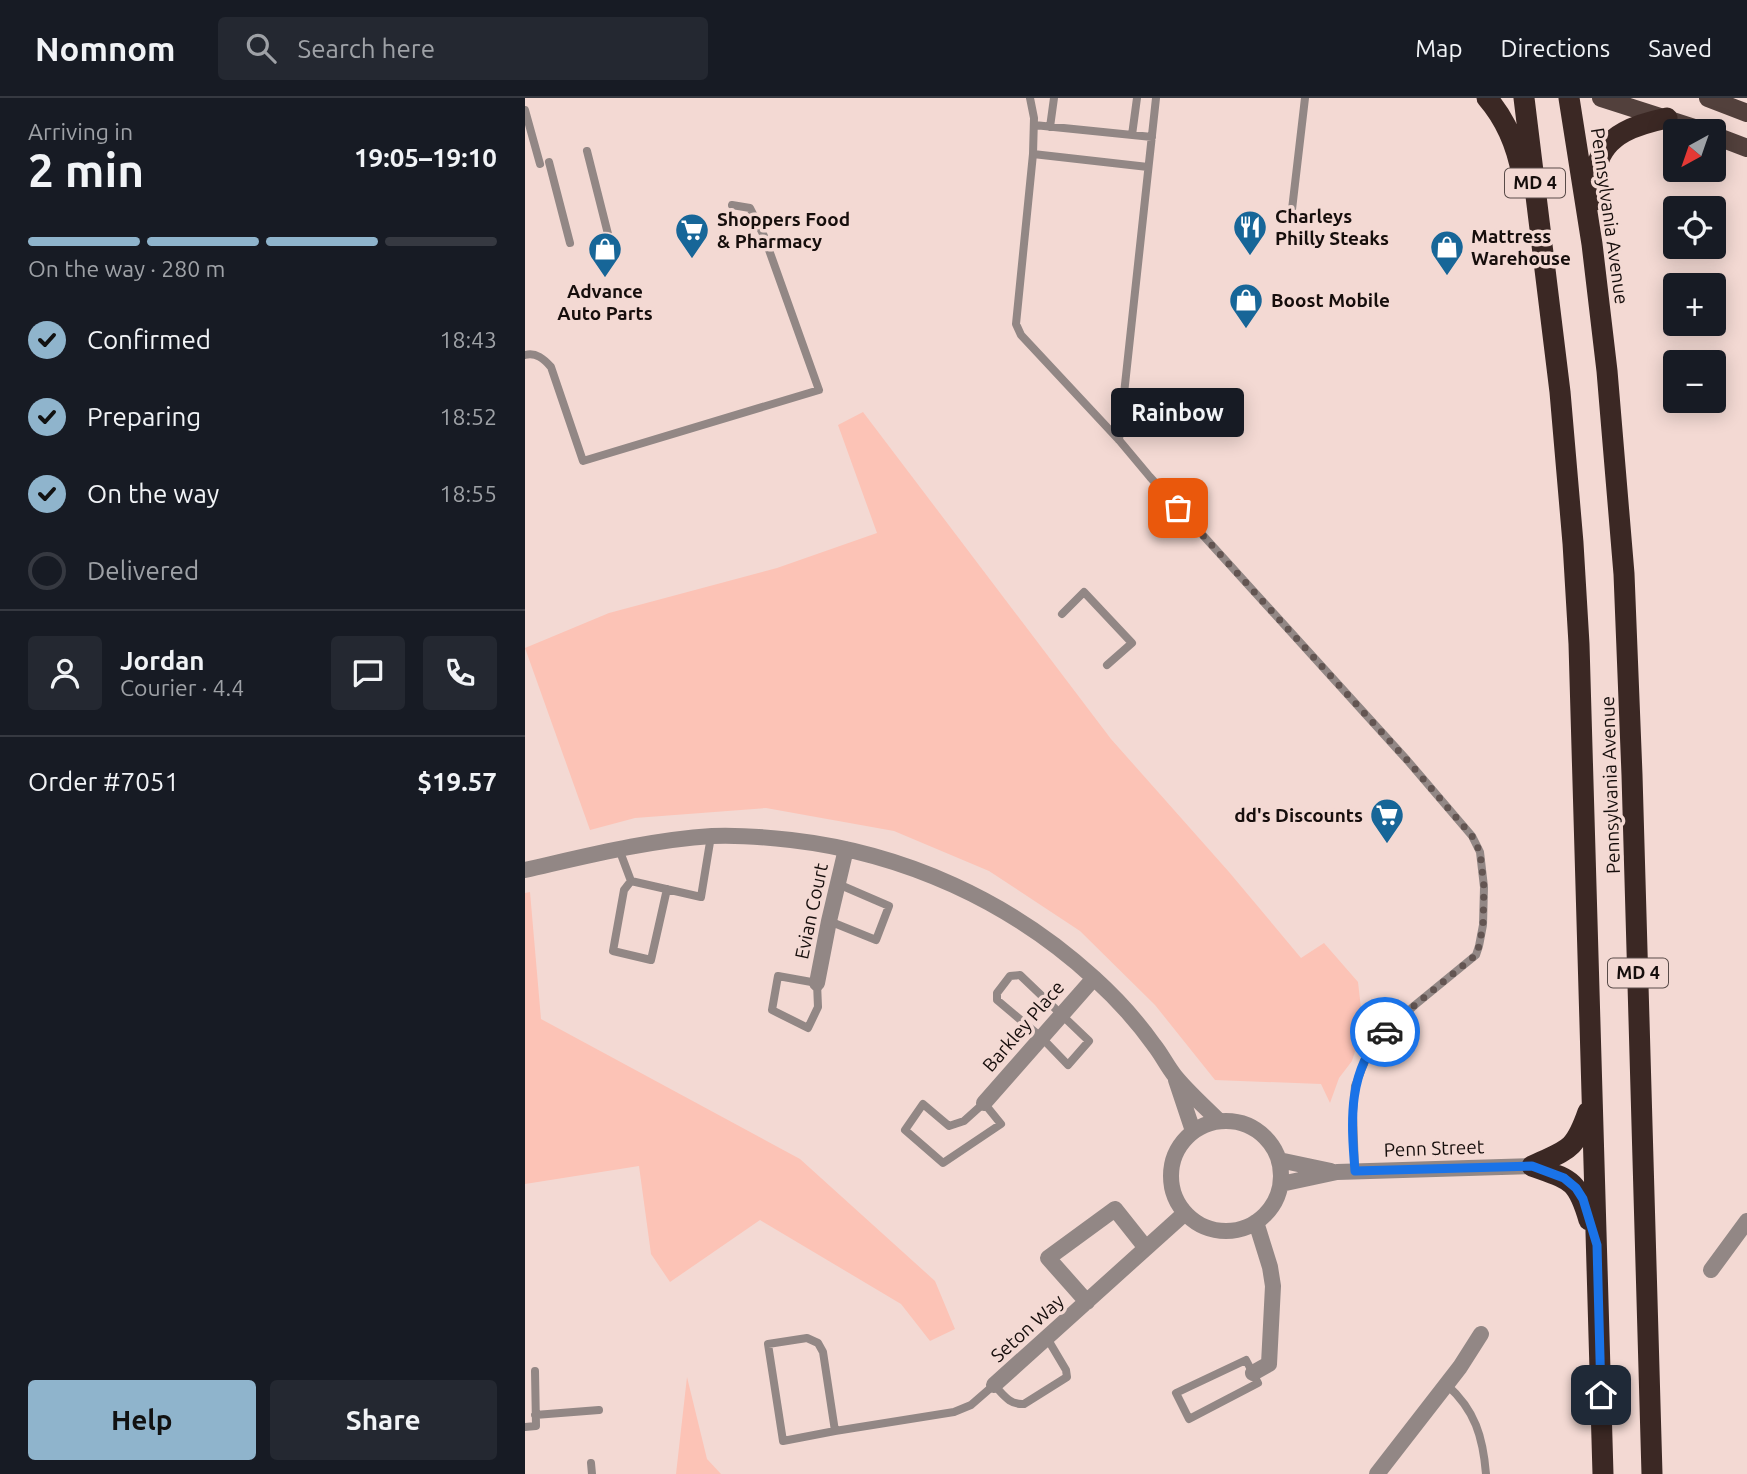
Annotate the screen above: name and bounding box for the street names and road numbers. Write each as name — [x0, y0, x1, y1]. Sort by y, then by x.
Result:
street label: Pennsylvania Avenue — [1587, 126, 1633, 306]
road number: MD 4 — [1505, 168, 1565, 198]
street label: Pennsylvania Avenue — [1596, 696, 1624, 874]
street label: Evian Court — [790, 860, 832, 961]
road number: MD 4 — [1608, 958, 1668, 988]
street label: Barkley Place — [978, 976, 1068, 1076]
street label: Penn Street — [1383, 1135, 1485, 1161]
street label: Seton Way — [986, 1290, 1068, 1366]

